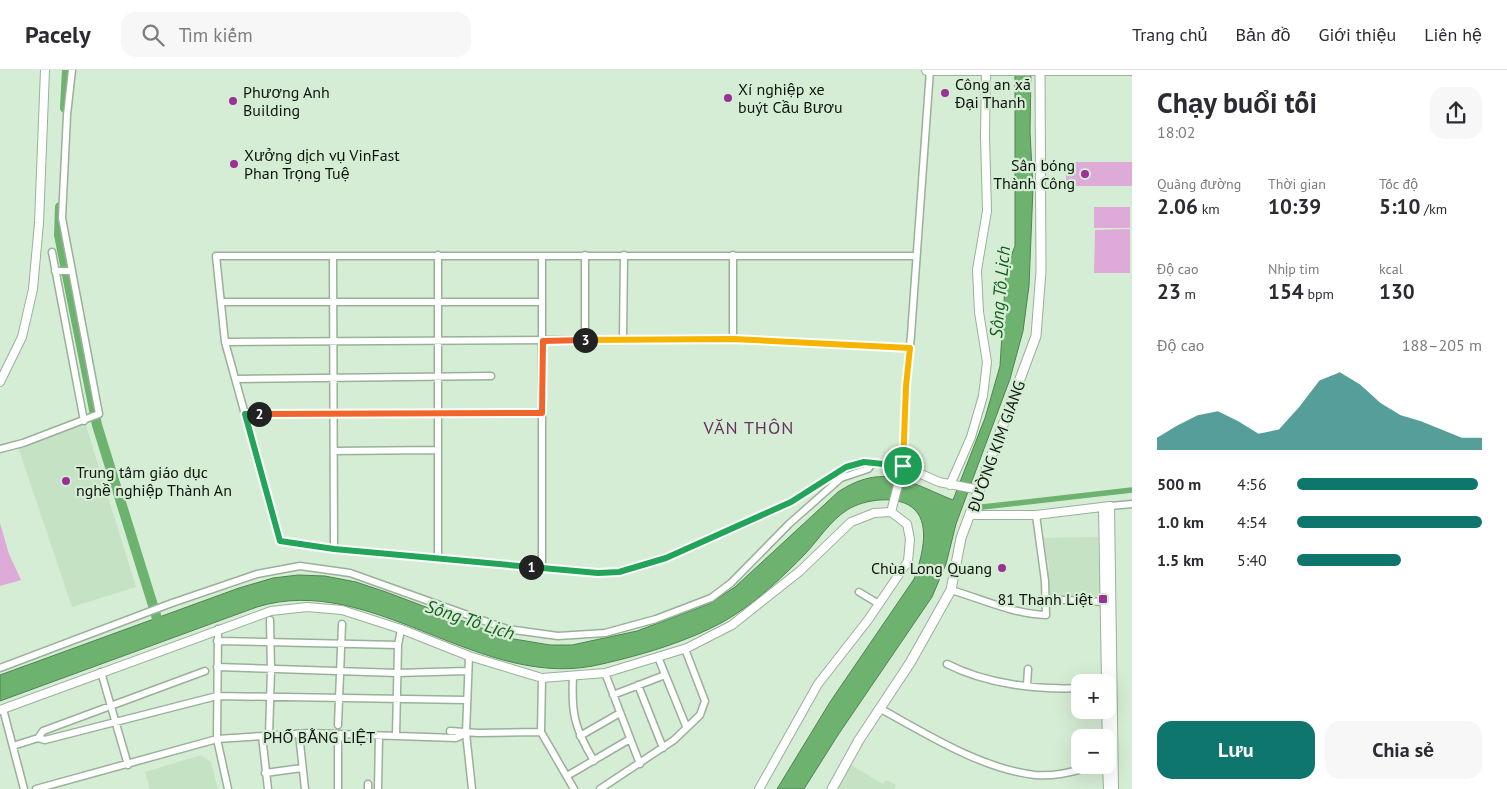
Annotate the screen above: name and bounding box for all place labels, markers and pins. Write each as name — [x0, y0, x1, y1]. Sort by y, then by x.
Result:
place label: Công an xã Đại Thanh — [954, 74, 1031, 112]
place label: Xí nghiệp xe buýt Cầu Bươu — [738, 79, 843, 117]
place label: Phương Anh Building — [243, 82, 330, 120]
marker: Công an xã Đại Thanh — [939, 87, 951, 99]
marker: Xí nghiệp xe buýt Cầu Bươu — [722, 92, 734, 104]
marker: Phương Anh Building — [227, 95, 239, 107]
place label: Xưởng dịch vụ VinFast Phan Trọng Tuệ — [244, 145, 400, 183]
place label: Sân bóng Thành Công — [993, 155, 1075, 193]
marker: Xưởng dịch vụ VinFast Phan Trọng Tuệ — [228, 158, 240, 170]
marker: Sân bóng Thành Công — [1079, 168, 1091, 180]
pin: 3 — [572, 328, 598, 352]
pin: 2 — [246, 402, 272, 426]
pin — [882, 445, 924, 487]
place label: Trung tâm giáo dục nghề nghiệp Thành An — [76, 462, 232, 500]
marker: Trung tâm giáo dục nghề nghiệp Thành An — [60, 475, 72, 487]
pin: 1 — [518, 554, 544, 580]
place label: Chùa Long Quang — [871, 558, 992, 578]
marker: Chùa Long Quang — [996, 562, 1008, 574]
place label: 81 Thanh Liệt — [998, 589, 1094, 609]
marker: 81 Thanh Liệt — [1097, 593, 1109, 605]

